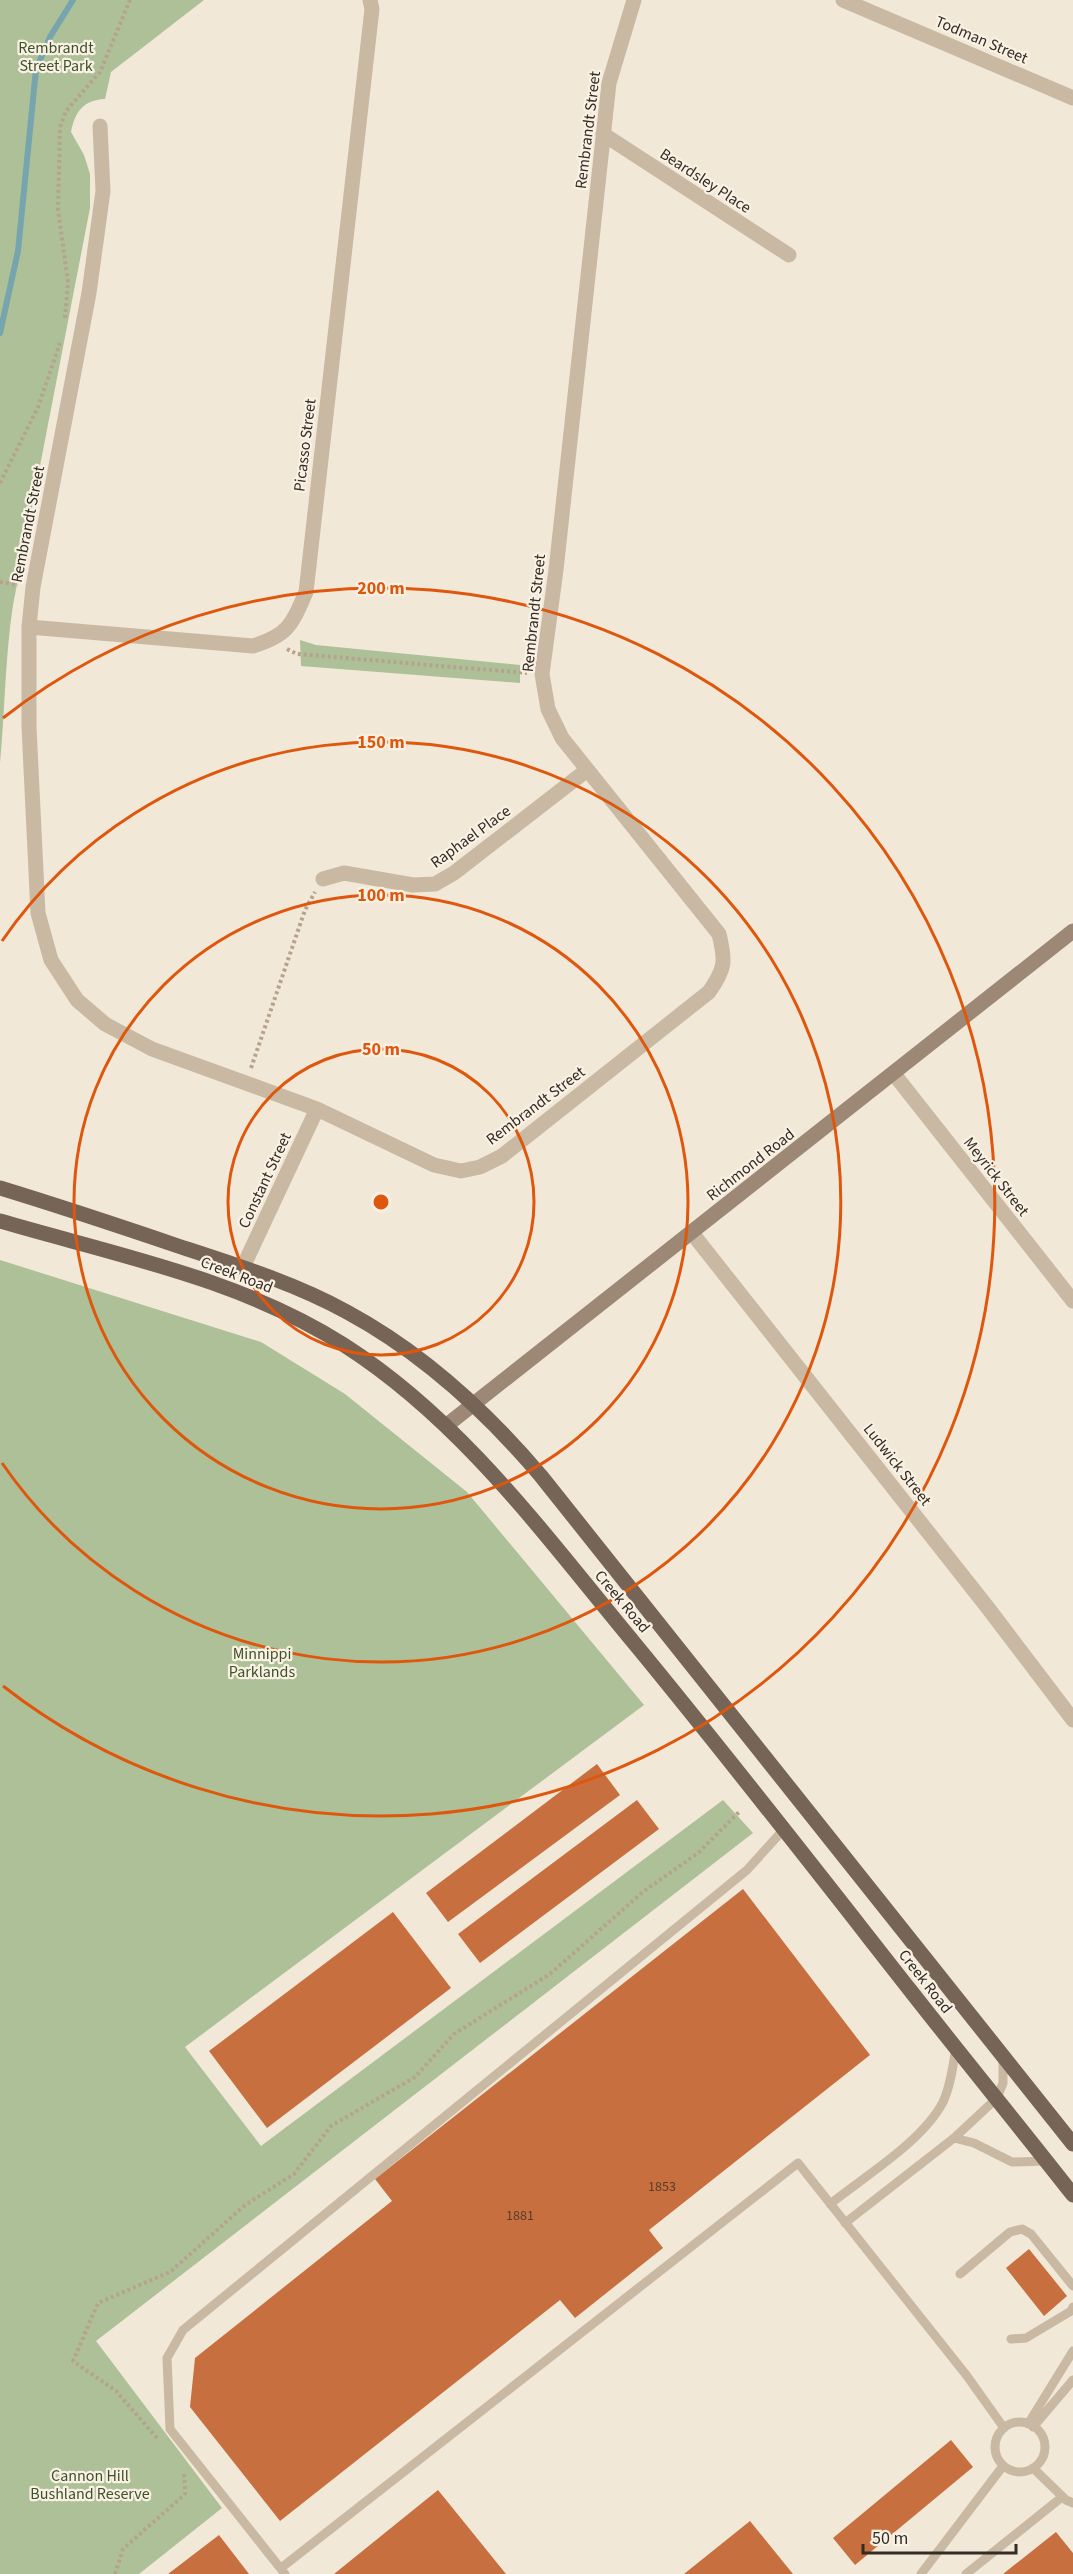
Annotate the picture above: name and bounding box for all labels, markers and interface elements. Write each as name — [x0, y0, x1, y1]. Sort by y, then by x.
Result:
street label: Todman Street — [932, 11, 1032, 70]
park label: Rembrandt Street Park — [18, 37, 94, 77]
street label: Rembrandt Street — [570, 69, 606, 190]
street label: Beardsley Place — [655, 143, 756, 219]
street label: Picasso Street — [288, 397, 322, 493]
street label: Rembrandt Street — [6, 463, 50, 584]
street label: Rembrandt Street — [517, 552, 551, 673]
text: 200 m — [357, 576, 405, 601]
text: 150 m — [357, 730, 405, 755]
street label: Raphael Place — [426, 800, 515, 873]
text: 100 m — [357, 883, 405, 908]
text: 50 m — [362, 1037, 400, 1062]
street label: Rembrandt Street — [482, 1061, 590, 1150]
street label: Richmond Road — [702, 1123, 799, 1206]
street label: Constant Street — [233, 1128, 297, 1232]
street label: Meyrick Street — [958, 1132, 1035, 1221]
centre of rings — [371, 1192, 391, 1212]
street label: Creek Road — [197, 1251, 276, 1299]
street label: Ludwick Street — [858, 1419, 937, 1511]
street label: Creek Road — [589, 1566, 655, 1638]
park label: Minnippi Parklands — [229, 1643, 295, 1683]
street label: Creek Road — [893, 1945, 957, 2018]
house number: 1853 — [648, 2177, 676, 2197]
house number: 1881 — [506, 2206, 534, 2226]
park label: Cannon Hill Bushland Reserve — [30, 2465, 150, 2505]
scale bar — [863, 2517, 1016, 2555]
text: 50 m — [872, 2526, 908, 2551]

